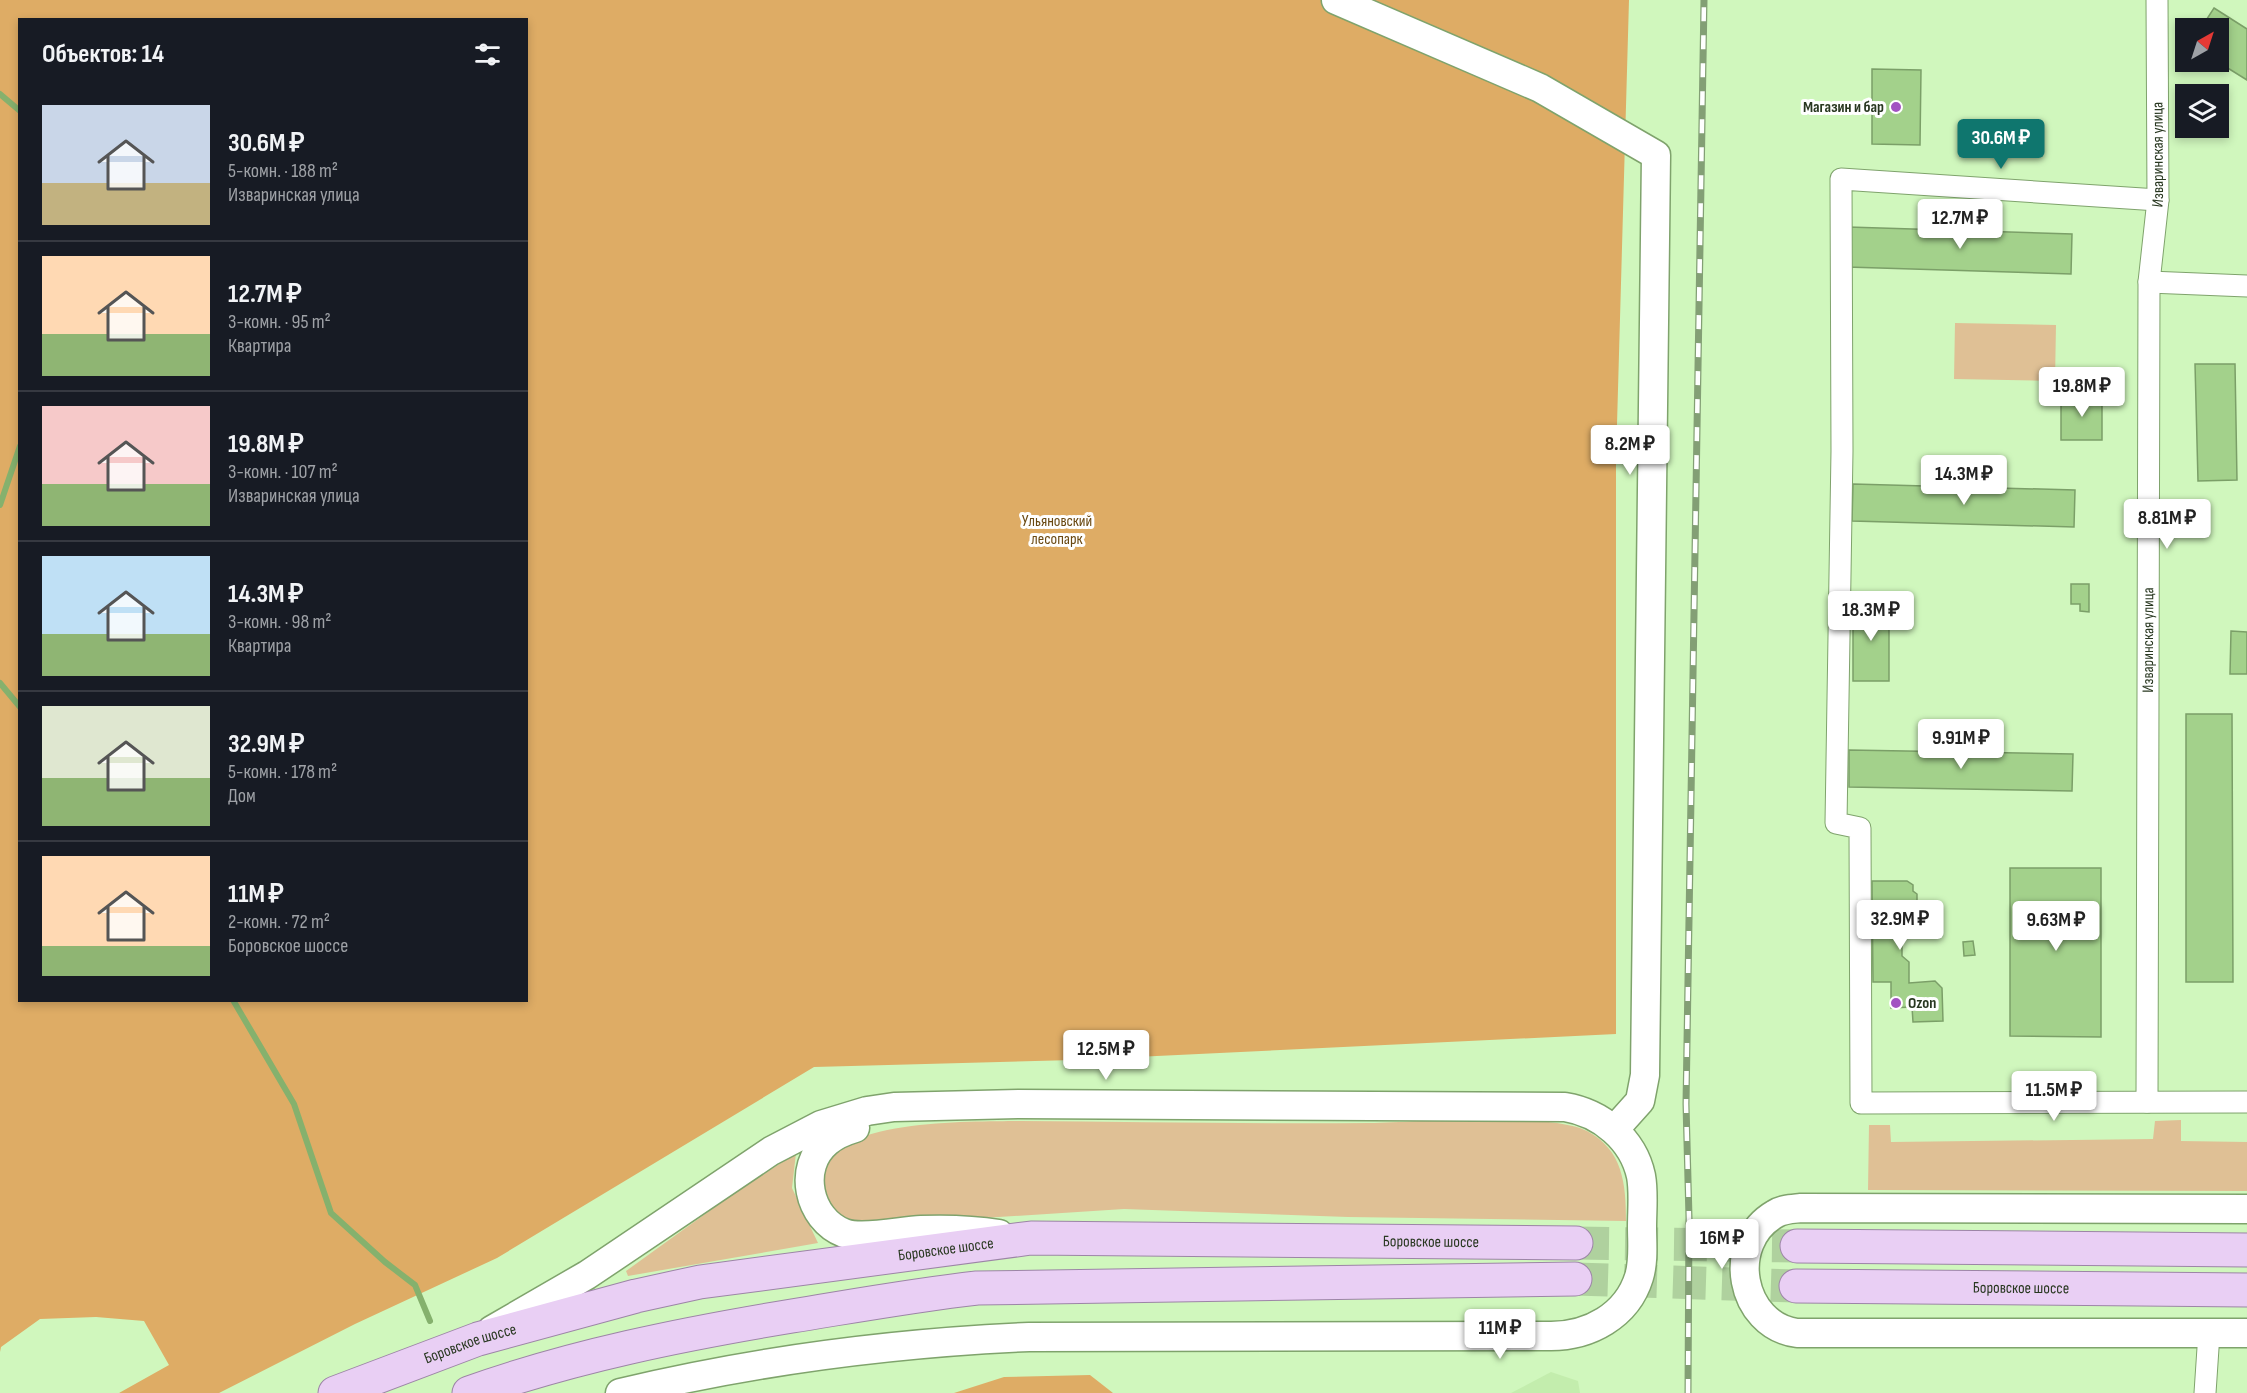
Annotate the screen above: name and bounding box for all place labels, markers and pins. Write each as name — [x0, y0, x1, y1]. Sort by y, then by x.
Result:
place label: Магазин и бар — [1803, 98, 1884, 117]
marker: Магазин и бар — [1889, 100, 1903, 114]
pin: 30.6M ₽ — [1946, 119, 2056, 170]
pin: 12.7M ₽ — [1905, 199, 2015, 250]
pin: 19.8M ₽ — [2027, 367, 2137, 418]
pin: 8.2M ₽ — [1581, 425, 1679, 476]
pin: 14.3M ₽ — [1909, 455, 2019, 506]
pin: 8.81M ₽ — [2112, 499, 2222, 550]
pin: 18.3M ₽ — [1816, 591, 1926, 642]
pin: 9.91M ₽ — [1906, 719, 2016, 770]
pin: 32.9M ₽ — [1845, 900, 1955, 951]
pin: 9.63M ₽ — [2001, 901, 2111, 952]
place label: Ozon — [1908, 994, 1936, 1013]
marker: Ozon — [1889, 996, 1903, 1010]
pin: 12.5M ₽ — [1051, 1030, 1161, 1081]
pin: 11.5M ₽ — [1999, 1071, 2109, 1122]
pin: 16M ₽ — [1680, 1219, 1764, 1270]
pin: 11M ₽ — [1458, 1309, 1542, 1360]

